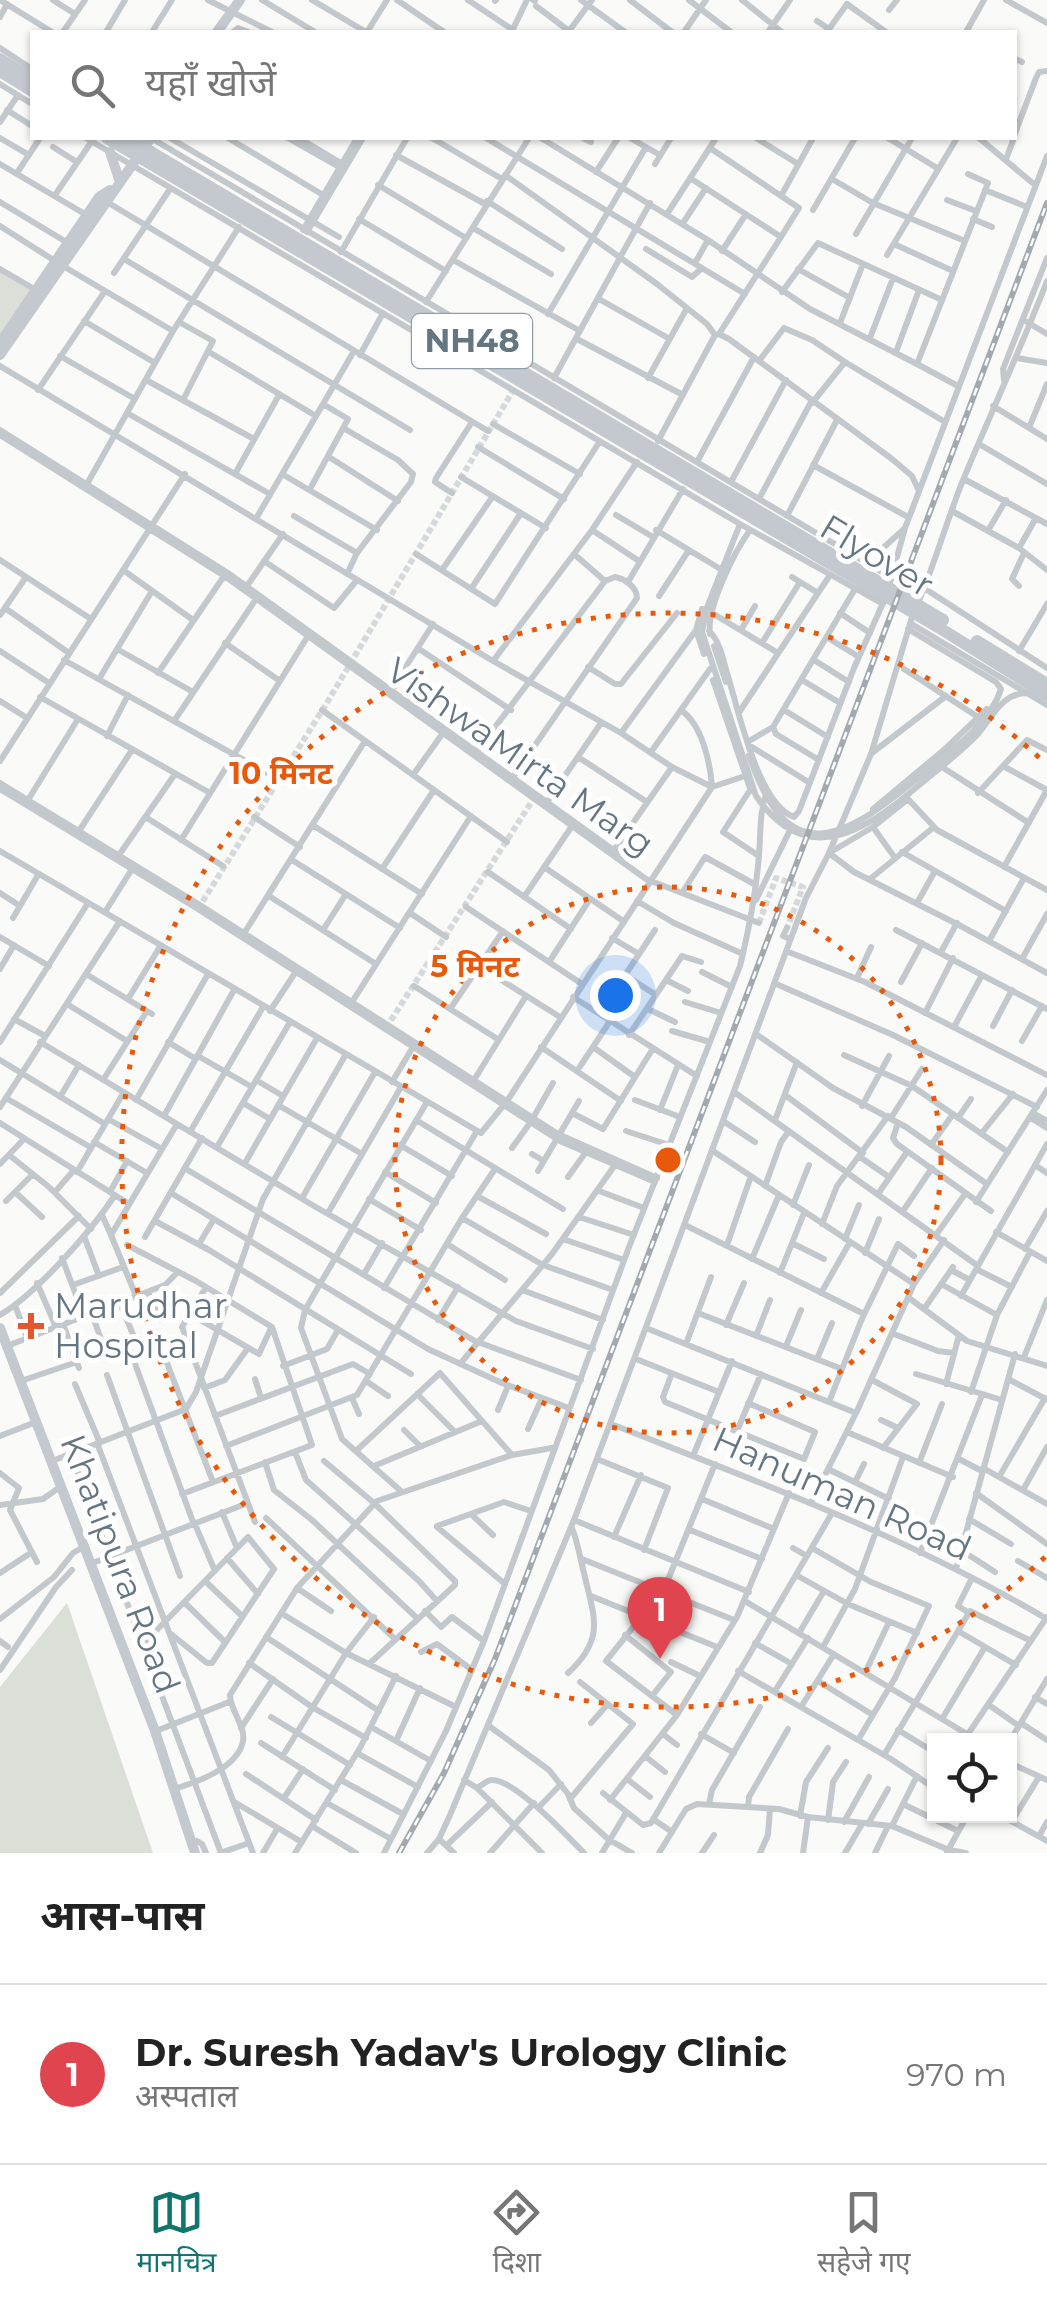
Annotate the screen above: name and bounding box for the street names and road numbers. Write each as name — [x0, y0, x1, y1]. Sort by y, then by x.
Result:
road number: NH48 — [412, 314, 532, 368]
street label: Flyover — [813, 505, 942, 606]
street label: VishwaMirta Marg — [378, 648, 662, 865]
street label: Hanuman Road — [706, 1417, 978, 1570]
street label: Khatipura Road — [51, 1428, 190, 1699]

